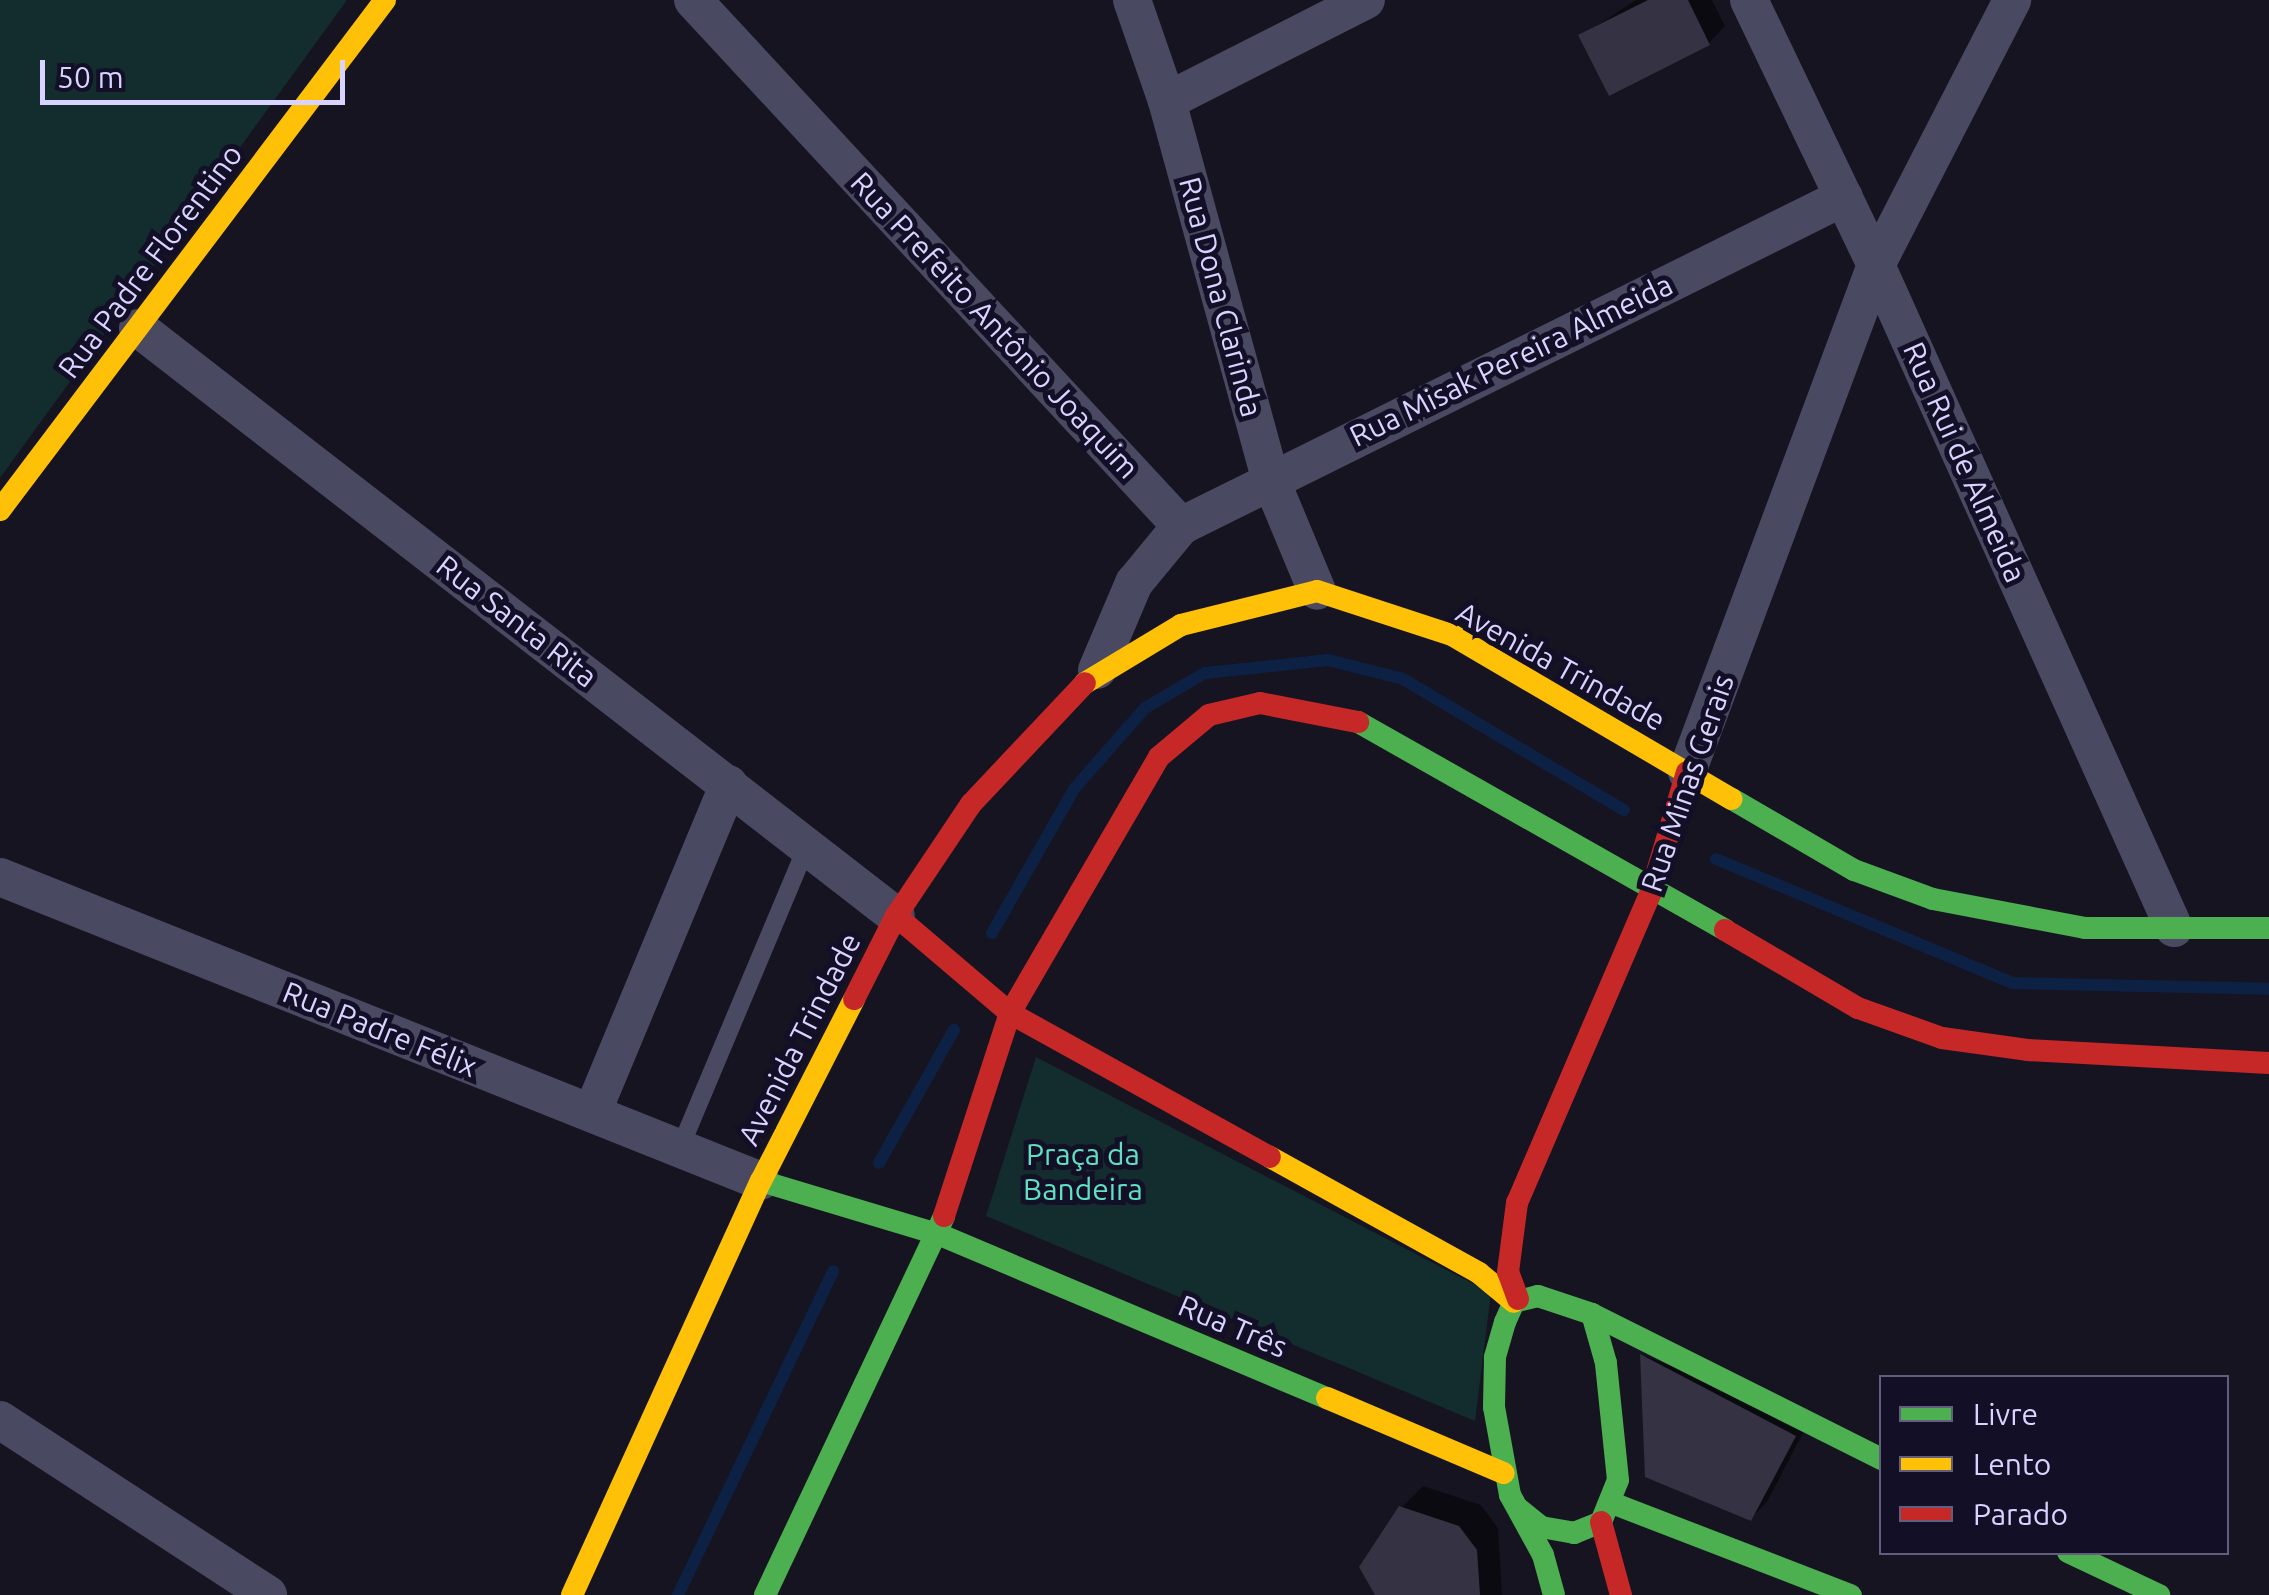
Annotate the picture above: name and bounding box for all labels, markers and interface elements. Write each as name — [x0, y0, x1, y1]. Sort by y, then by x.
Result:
scale bar — [45, 40, 350, 102]
text: 50 m — [57, 60, 124, 94]
street label: Rua Padre Florentino — [50, 137, 250, 385]
street label: Rua Prefeito Antônio Joaquim — [843, 164, 1147, 486]
street label: Rua Dona Clarinda — [1172, 173, 1270, 421]
street label: Rua Misak Pereira Almeida — [1344, 266, 1678, 454]
street label: Rua Rui de Almeida — [1896, 336, 2034, 588]
street label: Rua Santa Rita — [430, 547, 604, 695]
street label: Avenida Trindade — [1450, 594, 1672, 738]
street label: Rua Minas Gerais — [1633, 670, 1741, 896]
street label: Avenida Trindade — [730, 927, 868, 1151]
street label: Rua Padre Félix — [278, 974, 482, 1084]
park label: Praça da Bandeira — [1023, 1136, 1143, 1206]
street label: Rua Três — [1173, 1287, 1293, 1365]
legend — [1879, 1375, 2229, 1555]
text: Livre — [1973, 1397, 2038, 1431]
text: Lento — [1973, 1447, 2051, 1481]
text: Parado — [1973, 1497, 2068, 1531]

